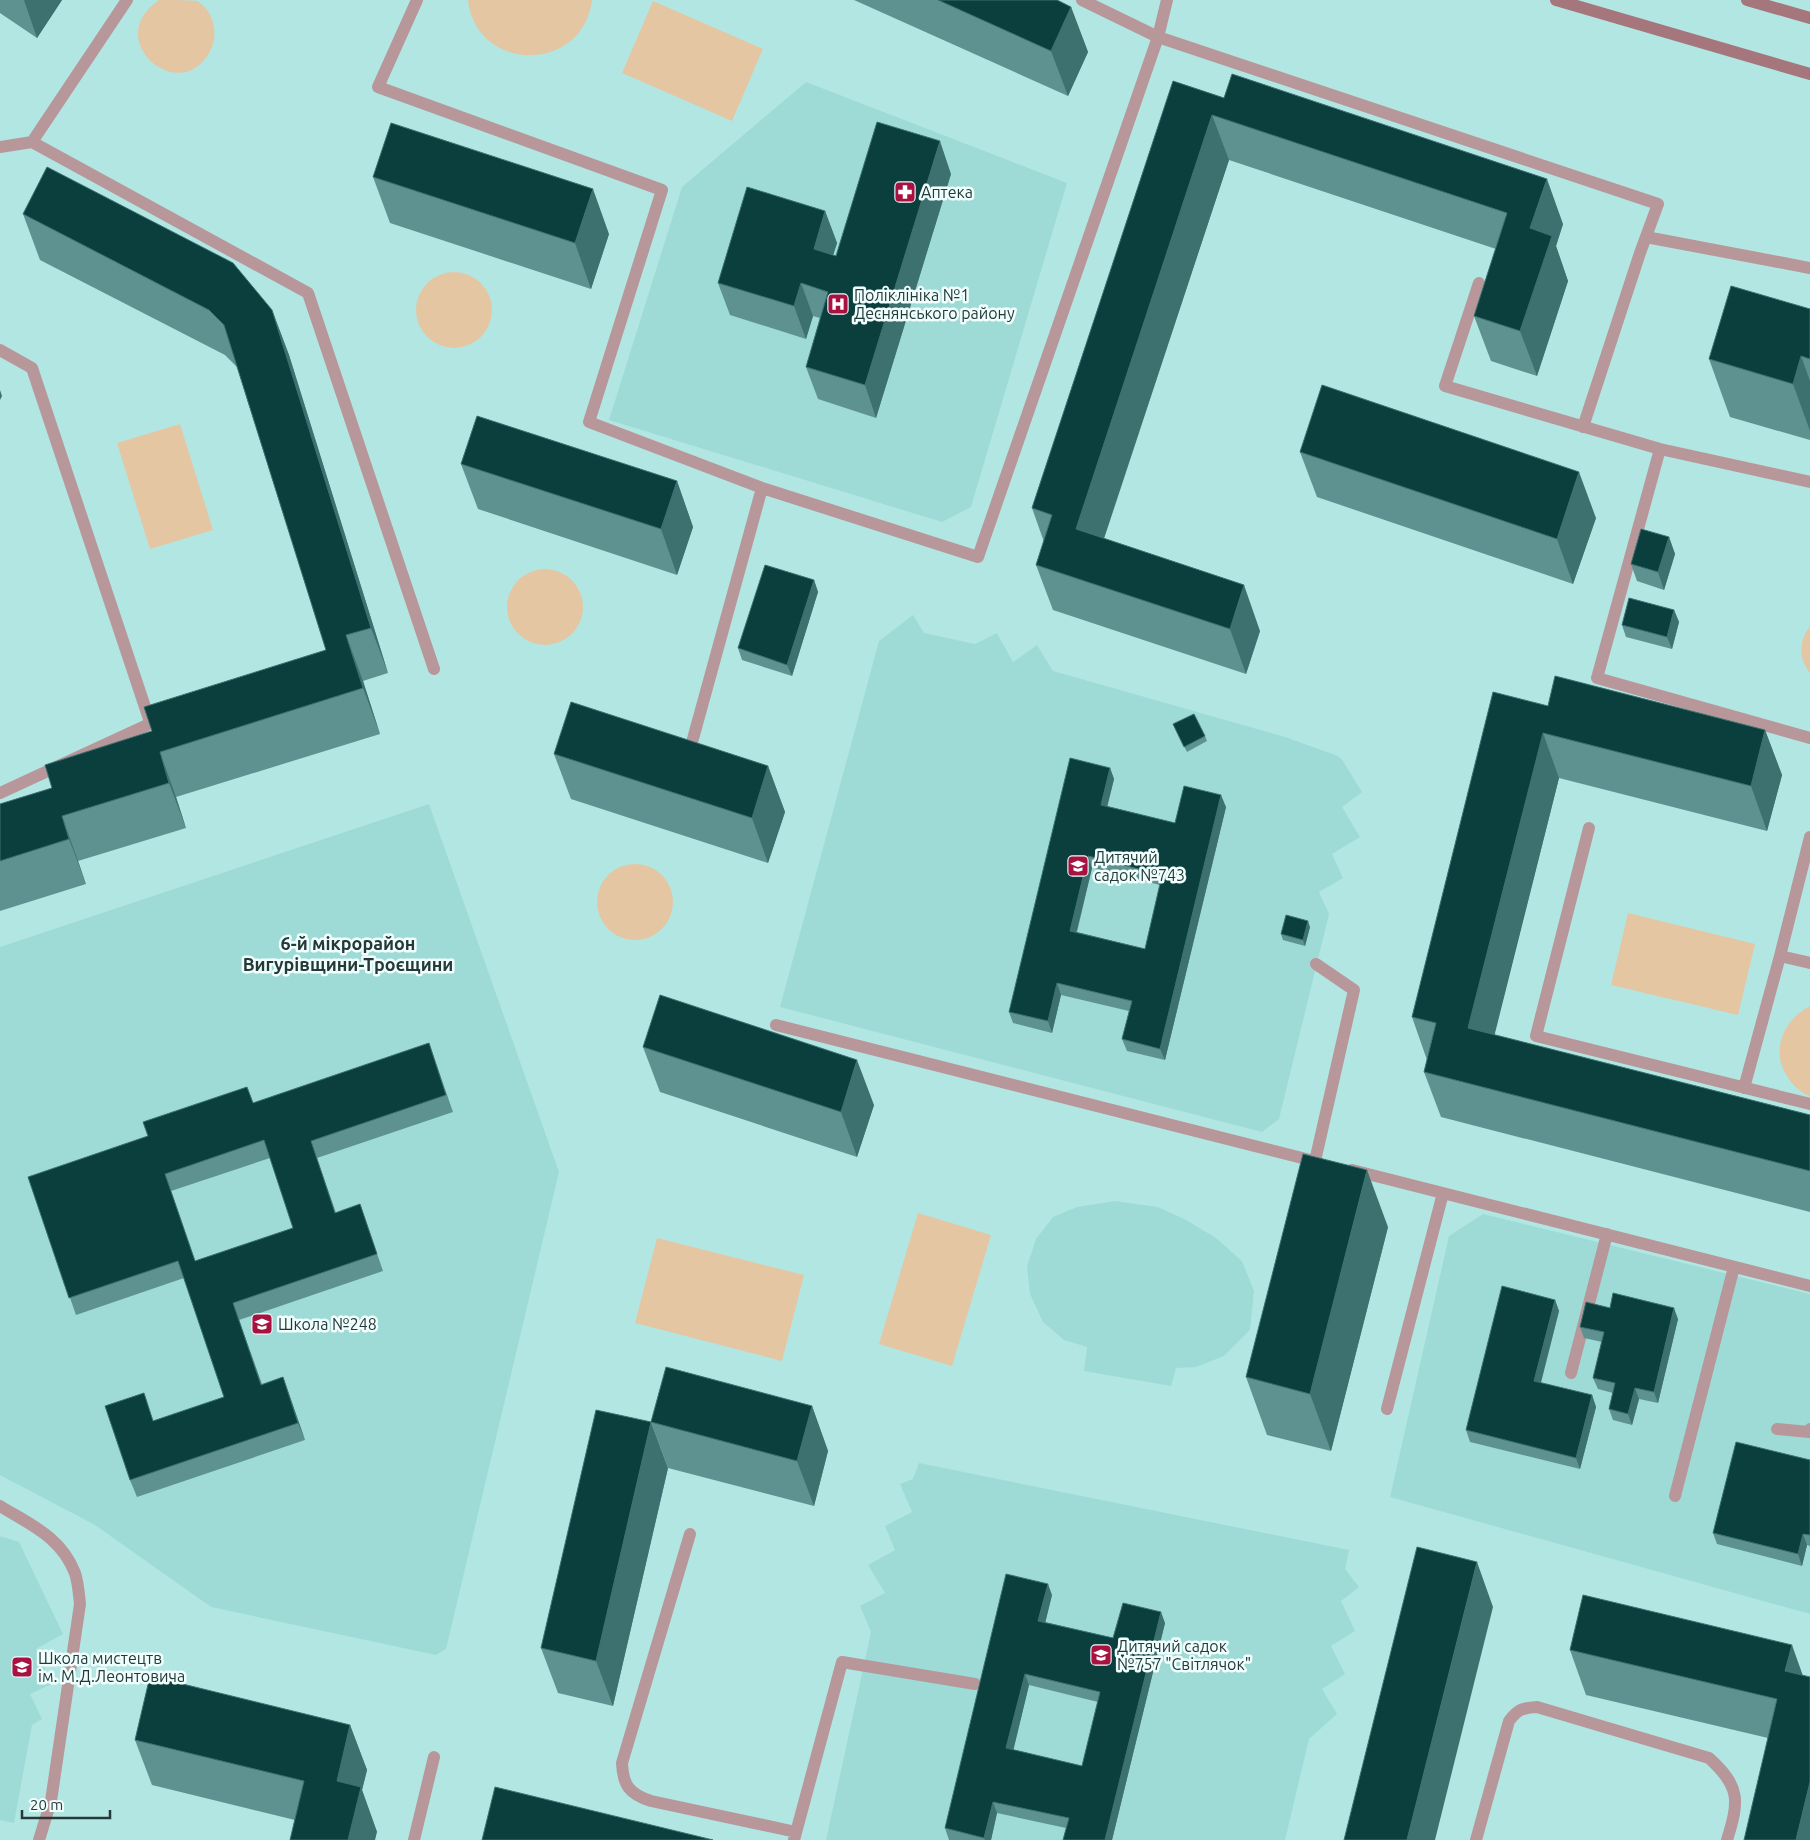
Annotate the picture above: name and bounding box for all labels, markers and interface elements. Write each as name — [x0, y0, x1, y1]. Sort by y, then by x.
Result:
pharmacy icon: Аптека — [893, 180, 917, 204]
place label: Аптека — [921, 183, 973, 201]
place label: Поліклініка №1 Деснянського району — [854, 286, 1015, 322]
hospital icon: Поліклініка №1 Деснянського району — [826, 292, 850, 316]
place label: Дитячий садок №743 — [1094, 848, 1185, 884]
school or university icon: Дитячий садок №743 — [1066, 854, 1090, 878]
district label: 6-й мікрорайон Вигурівщини-Троєщини — [243, 933, 453, 974]
school or university icon: Школа №248 — [250, 1312, 274, 1336]
place label: Школа №248 — [278, 1315, 377, 1333]
place label: Дитячий садок №757 "Світлячок" — [1117, 1637, 1251, 1673]
school or university icon: Дитячий садок №757 "Світлячок" — [1089, 1643, 1113, 1667]
place label: Школа мистецтв ім. М.Д.Леонтовича — [38, 1649, 185, 1685]
school or university icon: Школа мистецтв ім. М.Д.Леонтовича — [10, 1655, 34, 1679]
scale bar — [22, 1788, 110, 1820]
text: 20 m — [30, 1796, 63, 1813]

